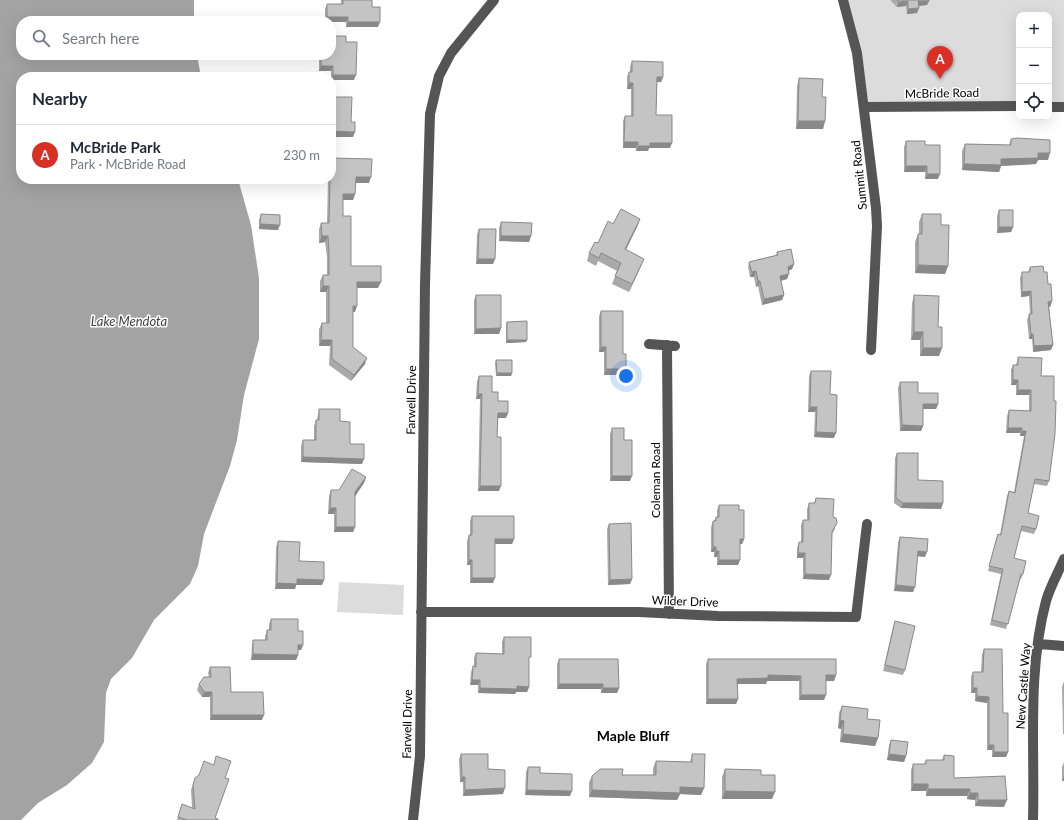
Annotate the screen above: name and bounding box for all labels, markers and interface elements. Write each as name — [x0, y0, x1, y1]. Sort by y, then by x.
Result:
map controls — [1016, 12, 1052, 120]
button: + — [1016, 12, 1052, 48]
search box — [16, 16, 336, 60]
icon: search — [30, 27, 52, 49]
text: Search here — [62, 29, 139, 47]
pin: A — [927, 46, 953, 79]
button: − — [1016, 48, 1052, 84]
button: locate — [1016, 84, 1052, 120]
street label: McBride Road — [905, 85, 979, 101]
text: Nearby — [32, 88, 87, 109]
text: McBride Park — [70, 138, 161, 156]
street label: Summit Road — [848, 140, 870, 210]
text: A — [40, 147, 50, 163]
text: 230 m — [283, 147, 320, 163]
text: Park · McBride Road — [70, 156, 186, 172]
water label: Lake Mendota — [91, 313, 168, 329]
street label: Farwell Drive — [403, 365, 419, 435]
your location — [616, 366, 636, 386]
street label: Coleman Road — [648, 442, 663, 518]
street label: Wilder Drive — [651, 592, 719, 610]
street label: New Castle Way — [1012, 641, 1034, 730]
street label: Farwell Drive — [399, 689, 415, 759]
district label: Maple Bluff — [597, 727, 670, 744]

